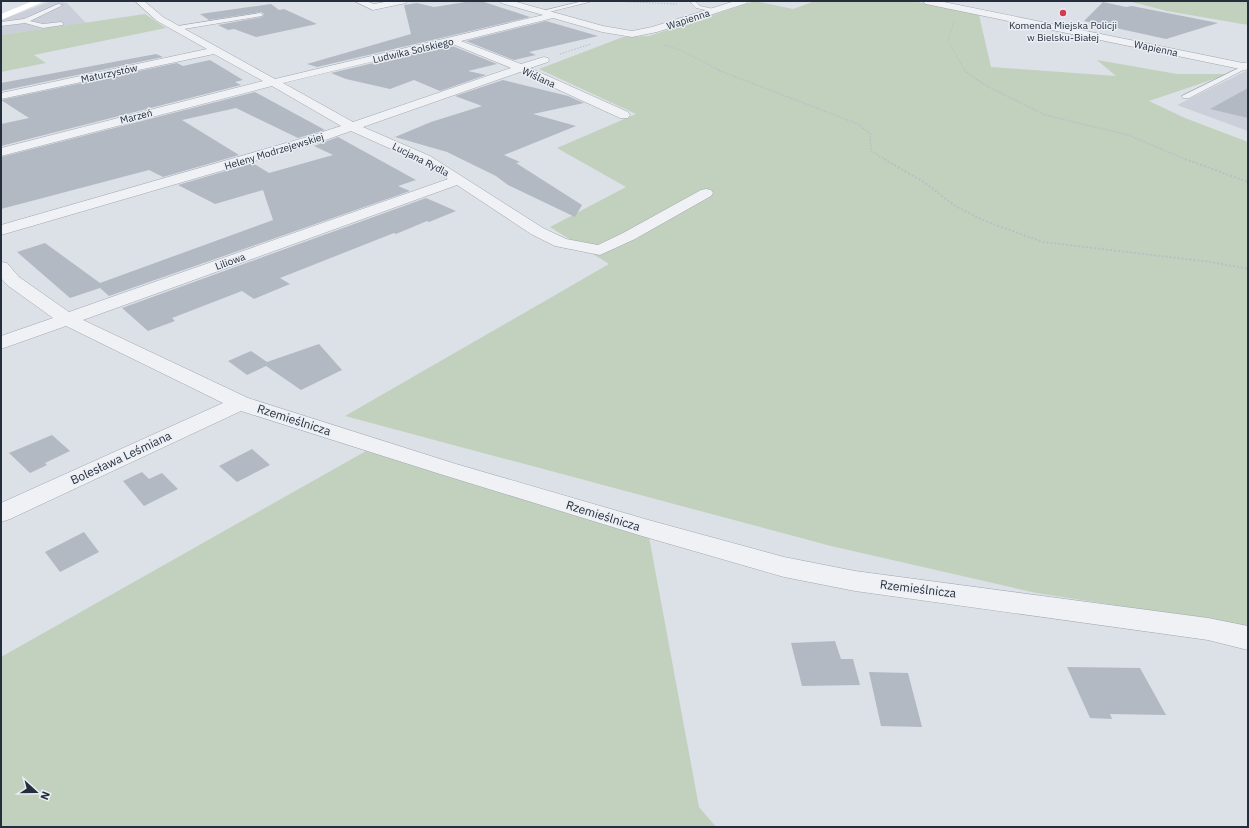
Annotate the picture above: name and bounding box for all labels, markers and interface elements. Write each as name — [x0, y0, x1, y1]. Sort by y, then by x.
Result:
street label: Wapienna — [665, 6, 712, 33]
marker: Komenda Miejska Policji w Bielsku-Białej — [1058, 8, 1068, 18]
place label: Komenda Miejska Policji w Bielsku-Białej — [1009, 19, 1117, 44]
street label: Ludwika Solskiego — [371, 35, 455, 66]
street label: Wapienna — [1133, 37, 1180, 60]
street label: Maturzystów — [80, 61, 139, 86]
street label: Wiślana — [520, 64, 558, 91]
street label: Marzeń — [119, 106, 154, 127]
street label: Heleny Modrzejewskiej — [223, 130, 325, 173]
street label: Lucjana Rydla — [390, 140, 452, 180]
street label: Liliowa — [213, 250, 248, 273]
street label: Rzemieślnicza — [255, 401, 334, 439]
street label: Bolesława Leśmiana — [68, 427, 174, 488]
street label: Rzemieślnicza — [564, 497, 643, 534]
street label: Rzemieślnicza — [879, 576, 958, 601]
north arrow — [16, 772, 56, 812]
text: N — [37, 789, 53, 802]

